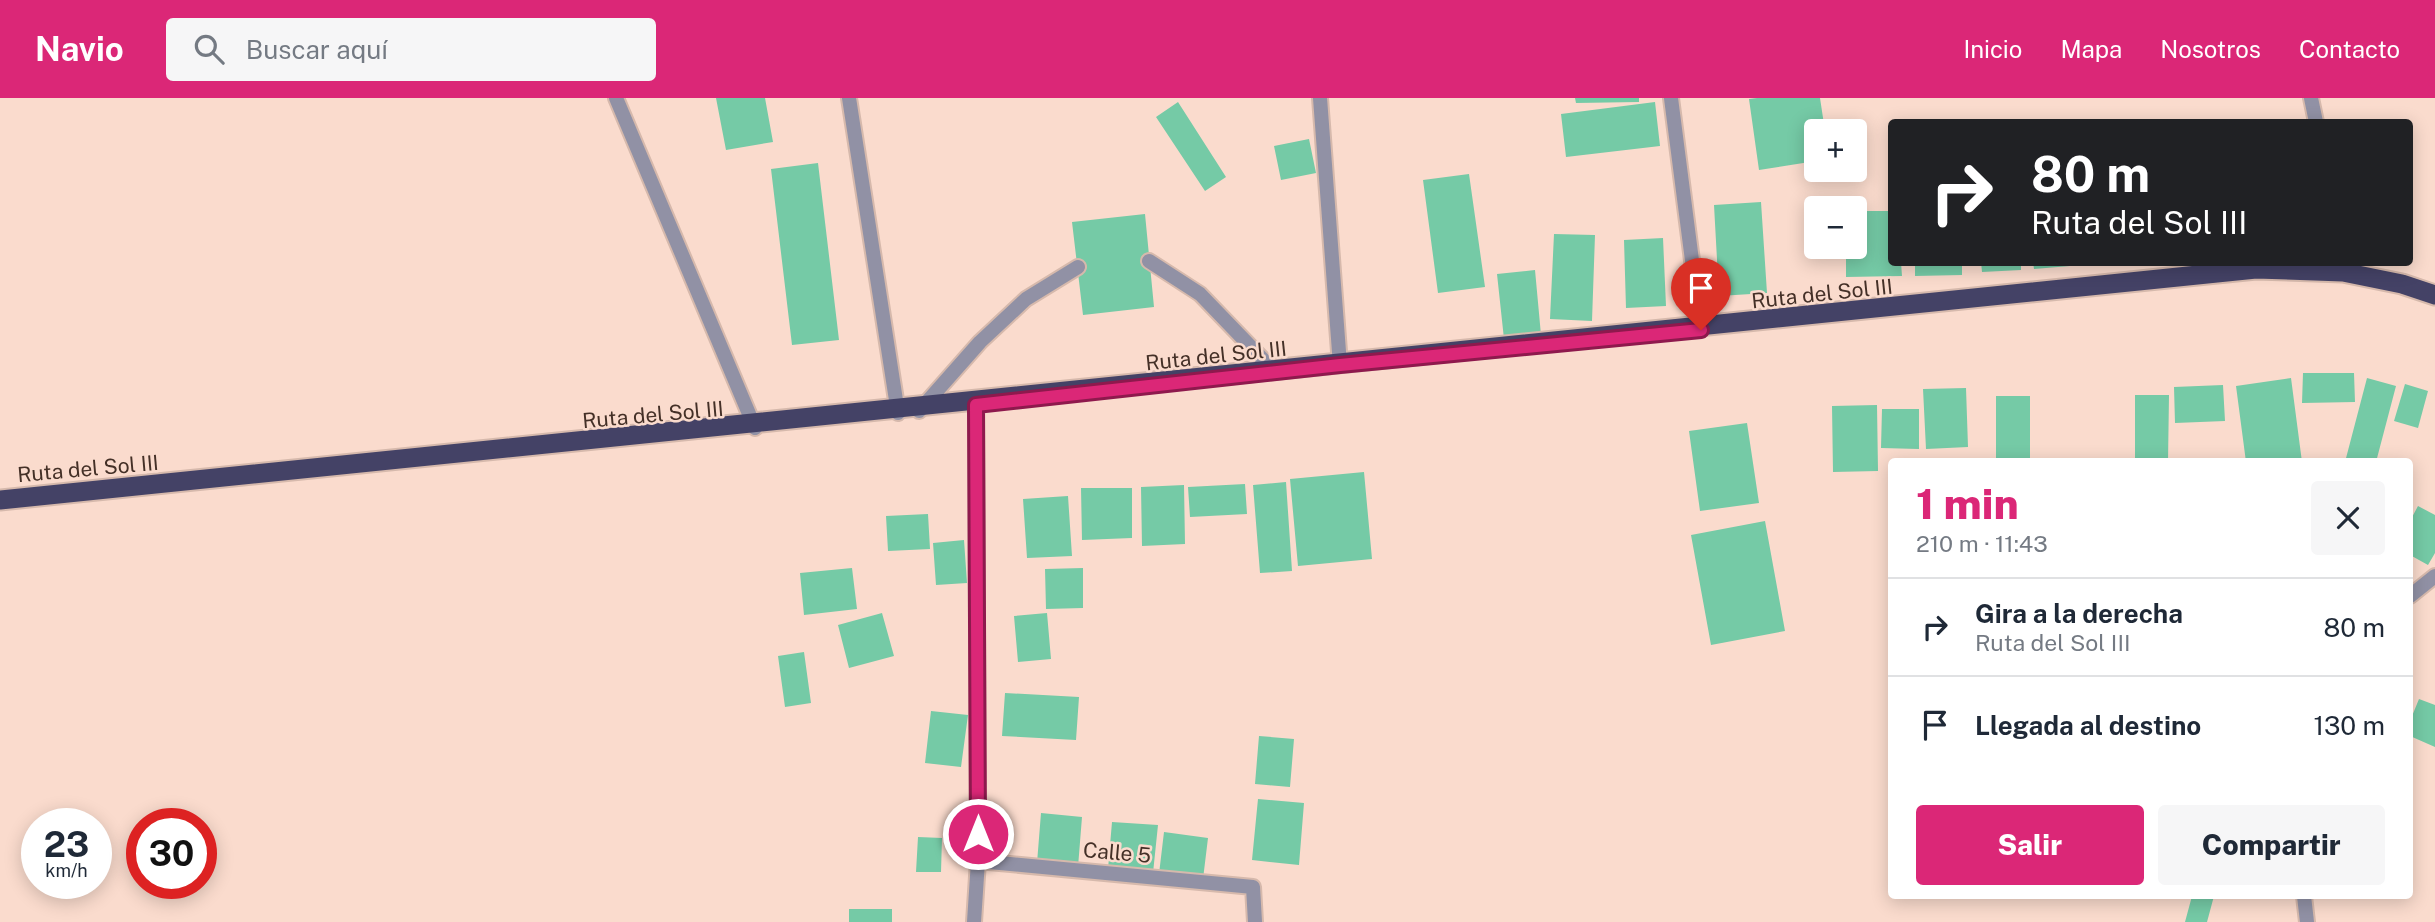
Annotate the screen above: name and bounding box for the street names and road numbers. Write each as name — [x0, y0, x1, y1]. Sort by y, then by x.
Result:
street label: Ruta del Sol III — [1750, 274, 1894, 313]
street label: Ruta del Sol III — [1144, 336, 1288, 375]
street label: Ruta del Sol III — [581, 396, 725, 433]
street label: Ruta del Sol III — [16, 450, 160, 487]
street label: Calle 5 — [1082, 837, 1152, 868]

